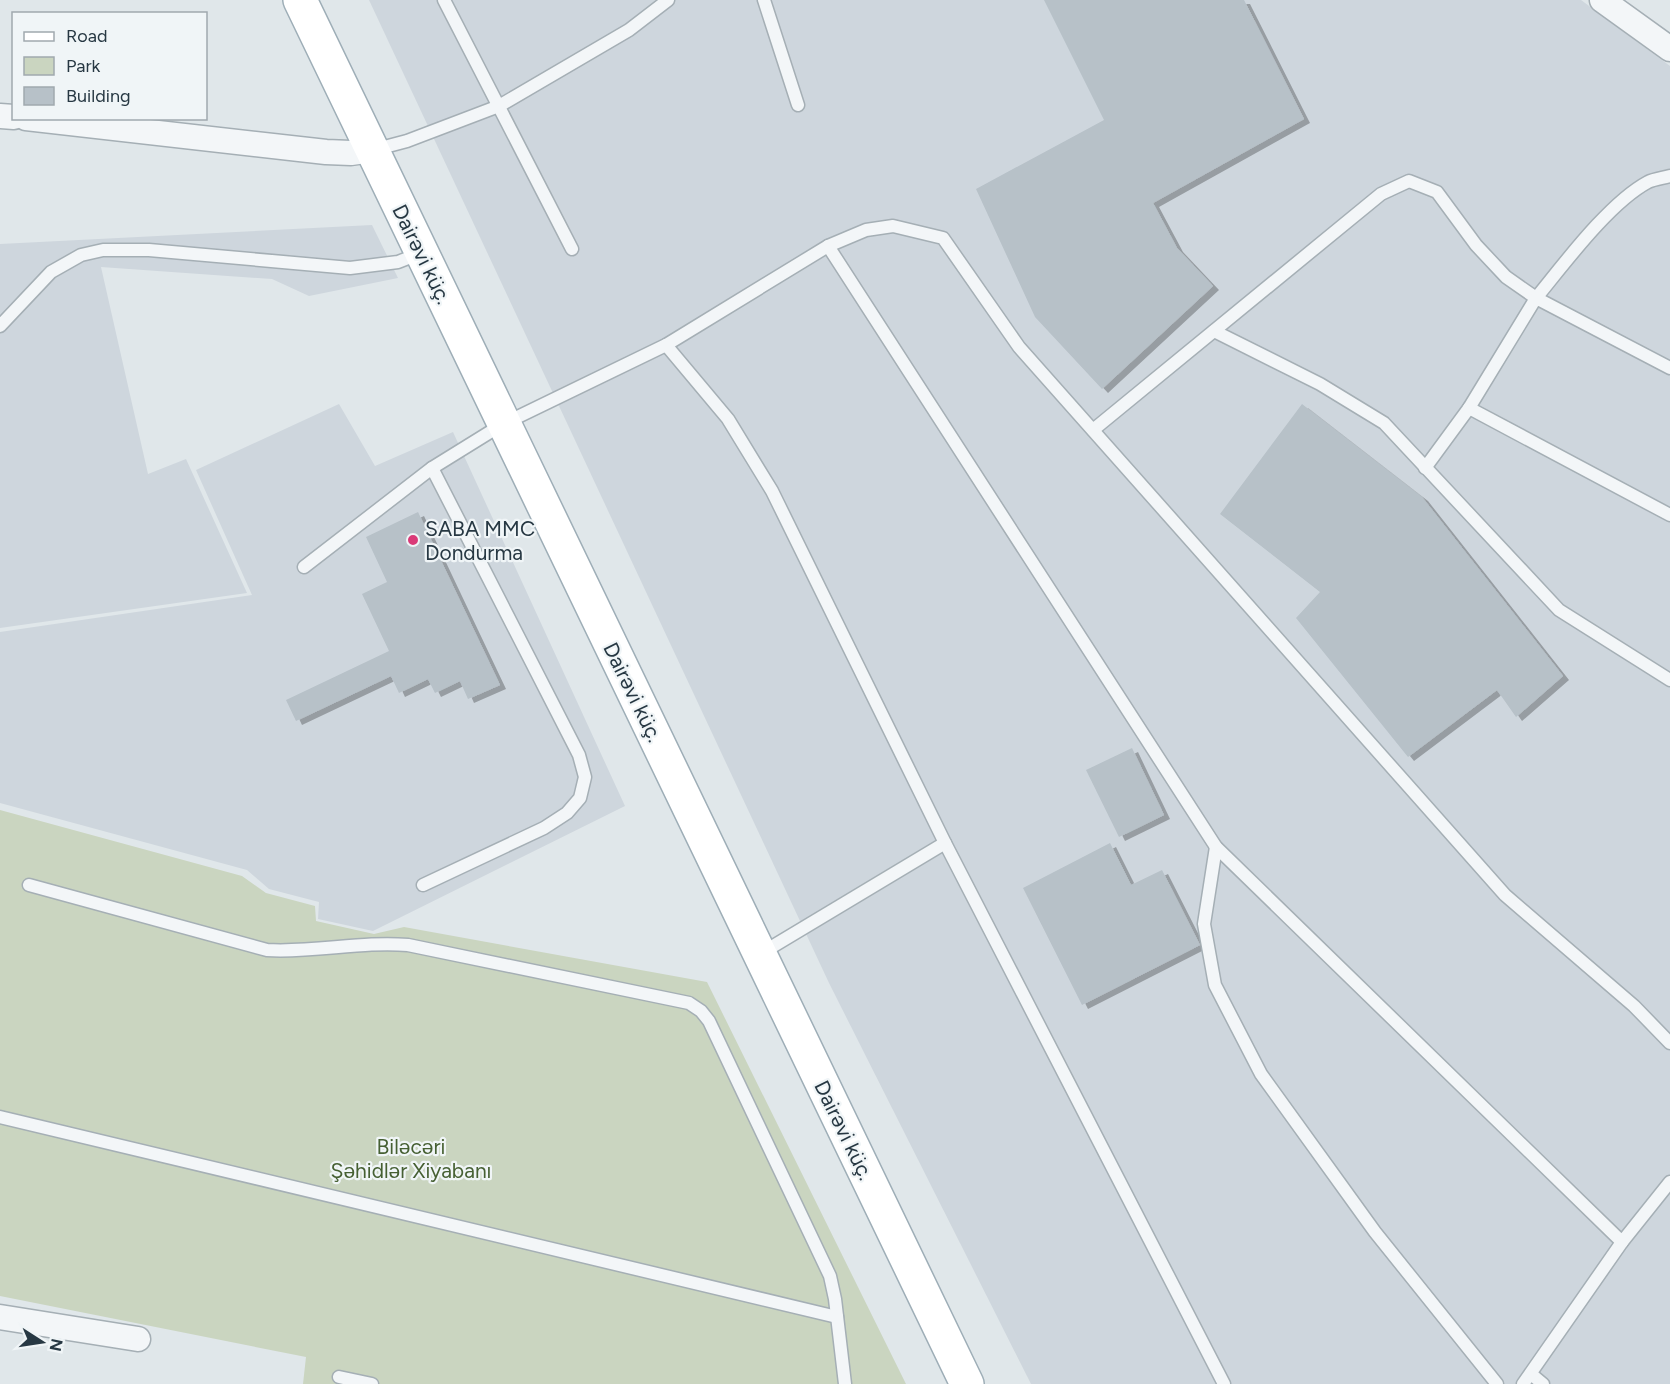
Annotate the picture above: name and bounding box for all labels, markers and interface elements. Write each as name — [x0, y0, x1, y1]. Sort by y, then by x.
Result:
legend — [12, 12, 207, 120]
text: Road — [66, 25, 107, 47]
text: Park — [66, 55, 101, 77]
text: Building — [66, 85, 131, 107]
street label: Dairəvi küç. — [387, 200, 457, 308]
place label: SABA MMC Dondurma — [425, 516, 535, 565]
marker: SABA MMC Dondurma — [406, 533, 420, 547]
street label: Dairəvi küç. — [598, 638, 668, 746]
street label: Dairəvi küç. — [809, 1076, 879, 1184]
park label: Biləcəri Şəhidlər Xiyabanı — [331, 1134, 491, 1183]
north arrow — [12, 1312, 72, 1372]
text: N — [46, 1337, 67, 1353]

